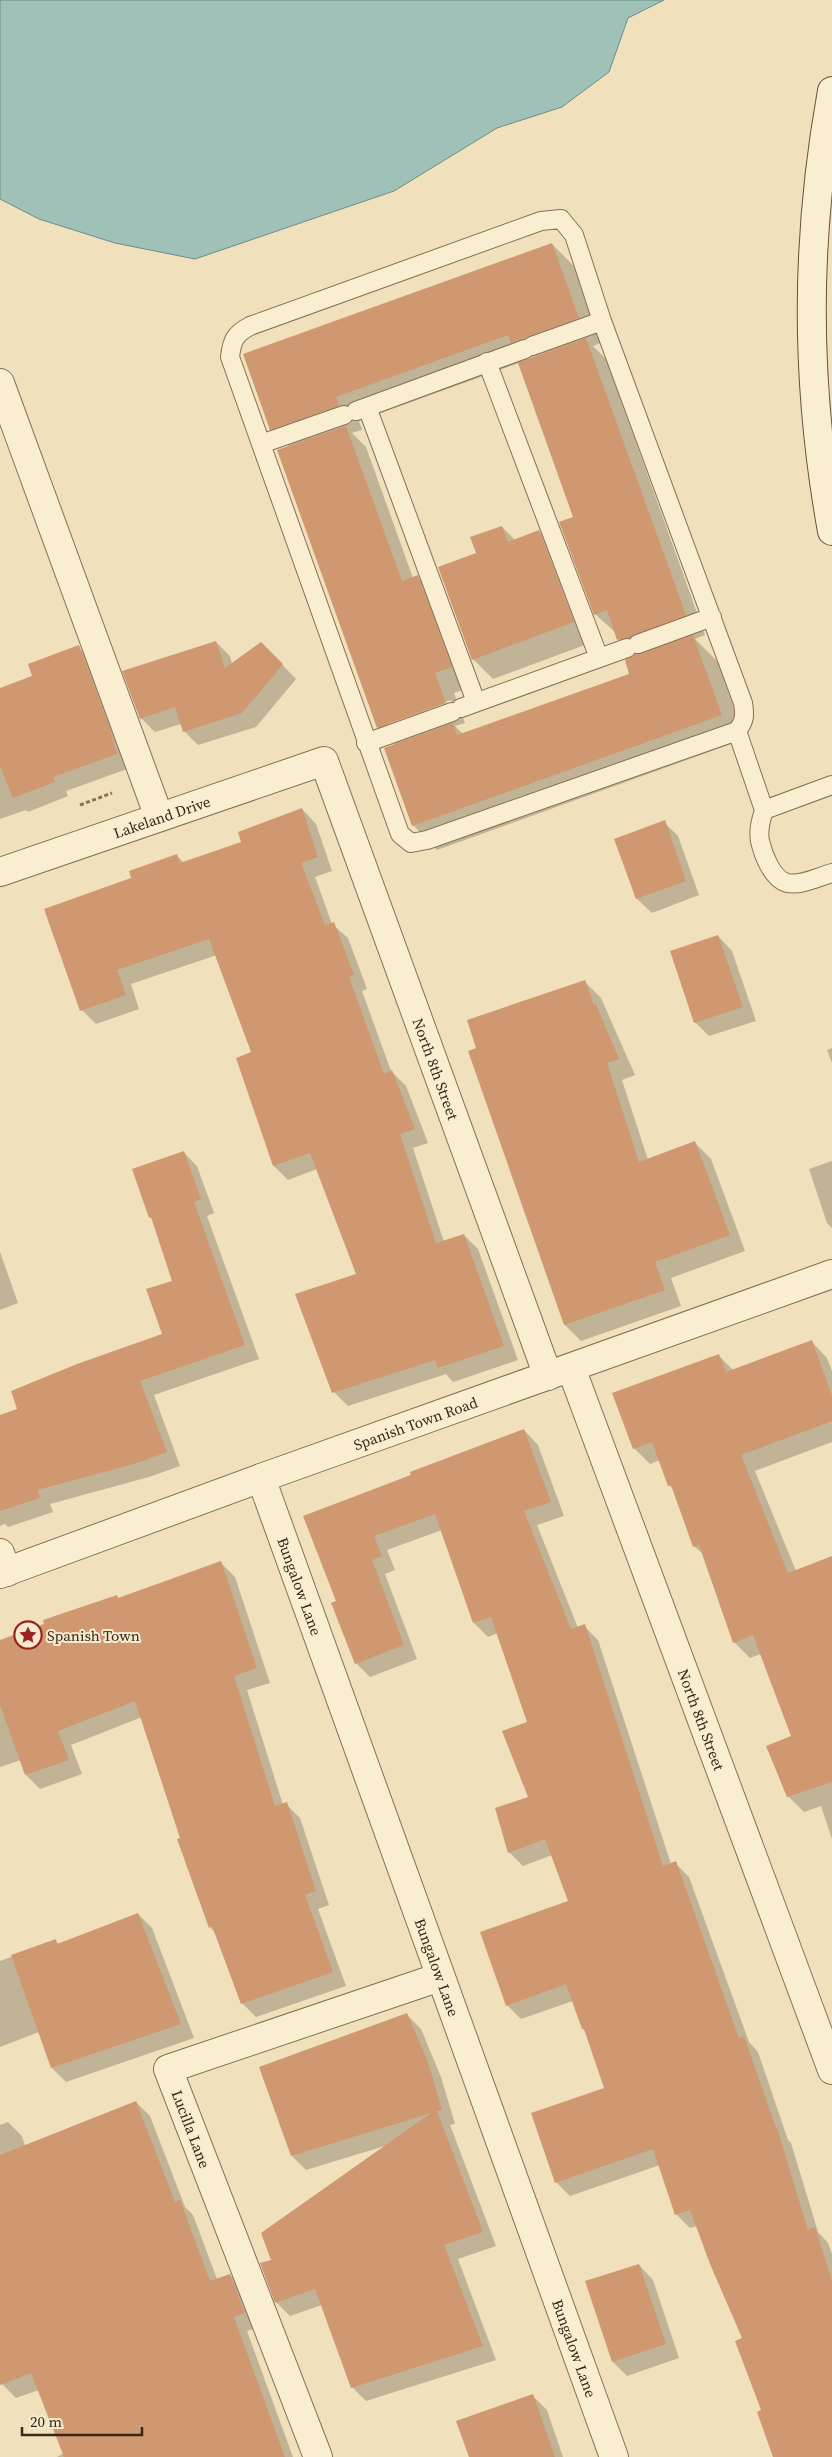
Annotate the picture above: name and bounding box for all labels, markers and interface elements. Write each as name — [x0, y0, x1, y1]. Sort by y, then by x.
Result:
street label: Lakeland Drive — [110, 790, 213, 843]
street label: North 8th Street — [408, 1015, 464, 1123]
street label: Spanish Town Road — [350, 1391, 481, 1455]
street label: Bungalow Lane — [273, 1534, 327, 1639]
place icon: Spanish Town — [13, 1620, 43, 1650]
place label: Spanish Town — [47, 1625, 140, 1646]
street label: North 8th Street — [673, 1666, 730, 1773]
street label: Bungalow Lane — [410, 1915, 465, 2020]
street label: Lucilla Lane — [166, 2087, 216, 2171]
street label: Bungalow Lane — [547, 2296, 602, 2401]
scale bar — [22, 2404, 142, 2436]
text: 20 m — [30, 2411, 62, 2432]

